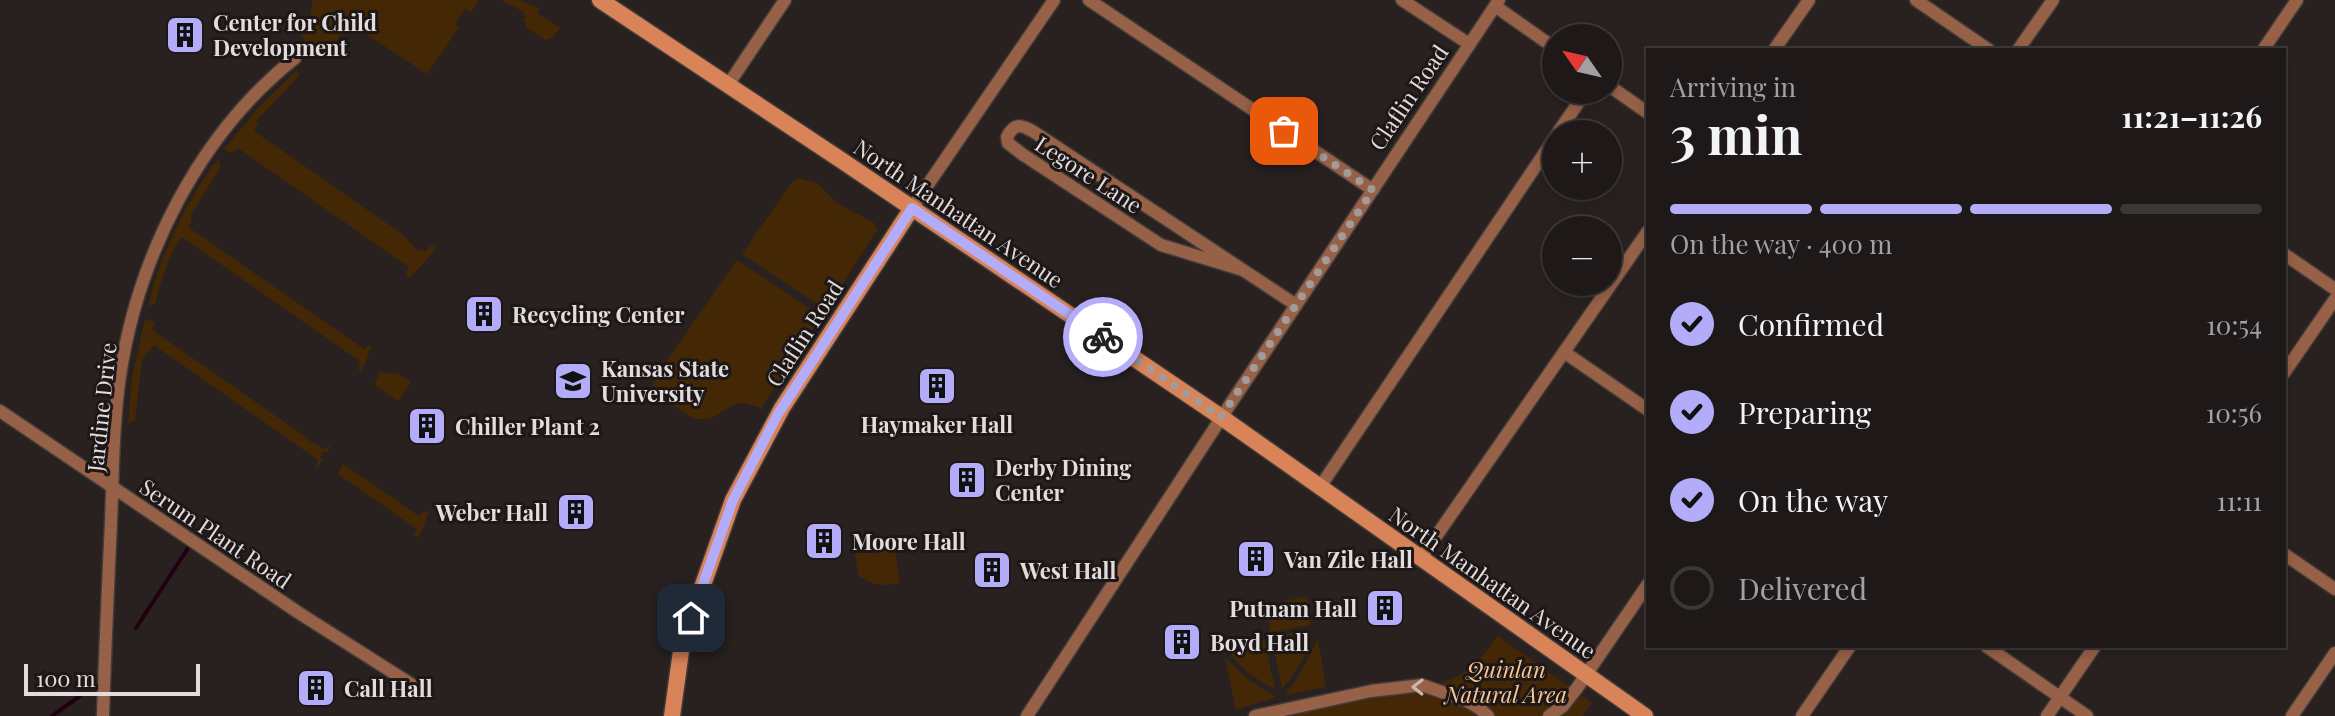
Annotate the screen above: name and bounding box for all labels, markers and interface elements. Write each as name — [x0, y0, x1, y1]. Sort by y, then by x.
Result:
place label: Center for Child Development — [213, 7, 377, 62]
building icon: Center for Child Development — [164, 14, 206, 56]
north arrow — [1542, 24, 1622, 104]
map controls — [1542, 24, 1622, 296]
street label: Claflin Road — [1362, 38, 1454, 156]
text: Arriving in — [1670, 69, 1796, 104]
text: 11:21–11:26 — [2121, 96, 2262, 136]
pin — [1250, 97, 1318, 165]
text: 3 min — [1670, 99, 1803, 168]
icon: bag — [1262, 109, 1306, 153]
button: + — [1542, 120, 1622, 200]
street label: Legore Lane — [1030, 128, 1148, 220]
street label: North Manhattan Avenue — [848, 132, 1070, 294]
button: − — [1542, 216, 1622, 296]
text: On the way · 400 m — [1670, 226, 1892, 261]
street label: Claflin Road — [758, 274, 850, 392]
building icon: Recycling Center — [463, 293, 505, 335]
courier — [1063, 297, 1143, 377]
place label: Recycling Center — [512, 299, 685, 329]
icon: check — [1670, 302, 1714, 346]
text: Confirmed — [1738, 304, 1884, 344]
text: 10:54 — [2206, 307, 2262, 342]
icon: bike — [1081, 315, 1125, 359]
street label: Jardine Drive — [79, 341, 123, 474]
place label: Kansas State University — [601, 353, 729, 408]
school or university icon: Kansas State University — [552, 360, 594, 402]
building icon: Haymaker Hall — [916, 365, 958, 407]
icon: check — [1670, 390, 1714, 434]
text: Preparing — [1738, 392, 1871, 432]
text: 10:56 — [2206, 395, 2262, 430]
building icon: Chiller Plant 2 — [406, 405, 448, 447]
place label: Haymaker Hall — [861, 409, 1013, 439]
place label: Chiller Plant 2 — [455, 411, 600, 441]
place label: Derby Dining Center — [995, 452, 1132, 507]
building icon: Derby Dining Center — [946, 459, 988, 501]
street label: Serum Plant Road — [134, 471, 298, 595]
icon: check — [1670, 478, 1714, 522]
text: On the way — [1738, 480, 1888, 520]
text: 11:11 — [2217, 483, 2262, 518]
building icon: Weber Hall — [555, 491, 597, 533]
place label: Weber Hall — [435, 497, 548, 527]
street label: North Manhattan Avenue — [1383, 499, 1603, 665]
building icon: Moore Hall — [803, 520, 845, 562]
place label: Moore Hall — [852, 526, 966, 556]
building icon: Van Zile Hall — [1235, 538, 1277, 580]
place label: Van Zile Hall — [1283, 544, 1413, 574]
building icon: West Hall — [971, 549, 1013, 591]
place label: West Hall — [1019, 555, 1117, 585]
text: Delivered — [1738, 568, 1867, 608]
pin — [657, 584, 725, 652]
building icon: Putnam Hall — [1364, 587, 1406, 629]
place label: Putnam Hall — [1229, 593, 1357, 623]
icon: home — [669, 596, 713, 640]
building icon: Boyd Hall — [1161, 621, 1203, 663]
place label: Boyd Hall — [1210, 627, 1309, 657]
park label: Quinlan Natural Area — [1443, 654, 1567, 709]
scale bar — [24, 660, 200, 696]
text: 100 m — [36, 663, 96, 693]
building icon: Call Hall — [295, 667, 337, 709]
place label: Call Hall — [344, 673, 433, 703]
one-way arrow — [1411, 679, 1423, 696]

